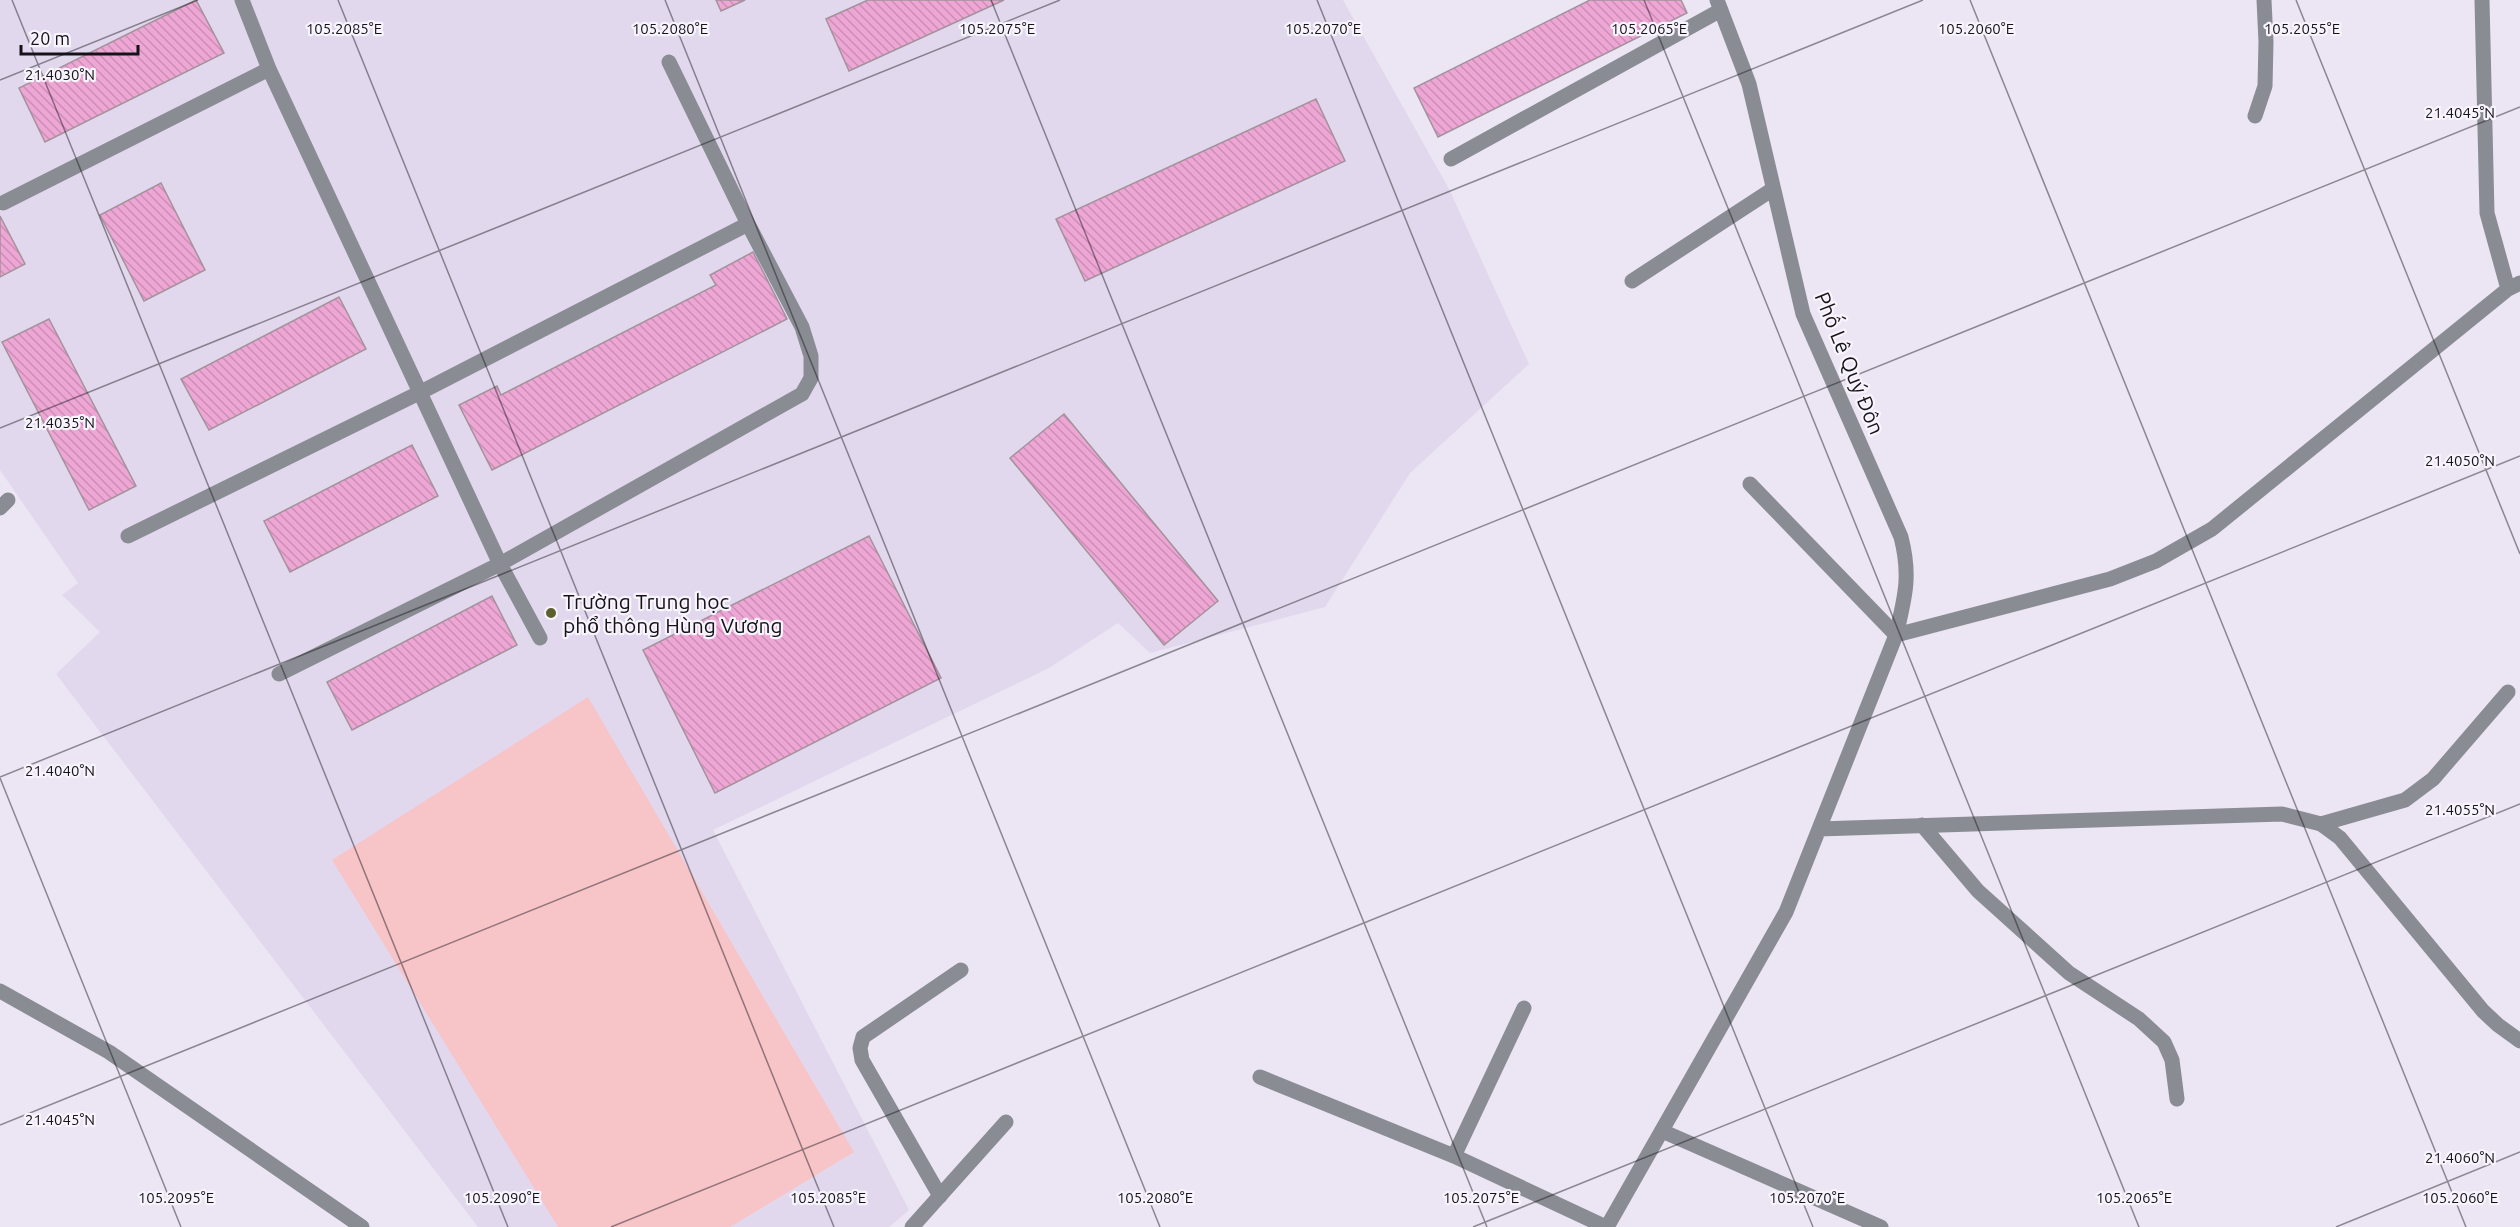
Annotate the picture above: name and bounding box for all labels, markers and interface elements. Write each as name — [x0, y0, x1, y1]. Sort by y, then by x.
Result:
scale bar — [21, 18, 138, 56]
text: 105.2085°E — [306, 20, 382, 37]
text: 105.2080°E — [632, 20, 708, 37]
text: 105.2075°E — [959, 20, 1035, 37]
text: 105.2070°E — [1285, 20, 1361, 37]
text: 105.2065°E — [1611, 20, 1687, 37]
text: 105.2060°E — [1938, 20, 2014, 37]
text: 105.2055°E — [2264, 20, 2340, 37]
text: 20 m — [30, 28, 70, 48]
text: 21.4030°N — [25, 66, 95, 83]
text: 21.4045°N — [2425, 104, 2495, 121]
street label: Phố Lê Quý Đôn — [1811, 288, 1891, 438]
text: 21.4035°N — [25, 414, 95, 431]
text: 21.4050°N — [2425, 452, 2495, 469]
place label: Trường Trung học phổ thông Hùng Vương — [563, 589, 783, 637]
marker: Trường Trung học phổ thông Hùng Vương — [544, 606, 558, 620]
text: 21.4040°N — [25, 762, 95, 779]
text: 21.4055°N — [2425, 801, 2495, 818]
text: 21.4045°N — [25, 1111, 95, 1128]
text: 21.4060°N — [2425, 1149, 2495, 1166]
text: 105.2095°E — [138, 1189, 214, 1206]
text: 105.2090°E — [464, 1189, 540, 1206]
text: 105.2085°E — [790, 1189, 866, 1206]
text: 105.2080°E — [1117, 1189, 1193, 1206]
text: 105.2075°E — [1443, 1189, 1519, 1206]
text: 105.2070°E — [1769, 1189, 1845, 1206]
text: 105.2065°E — [2096, 1189, 2172, 1206]
text: 105.2060°E — [2422, 1189, 2498, 1206]

